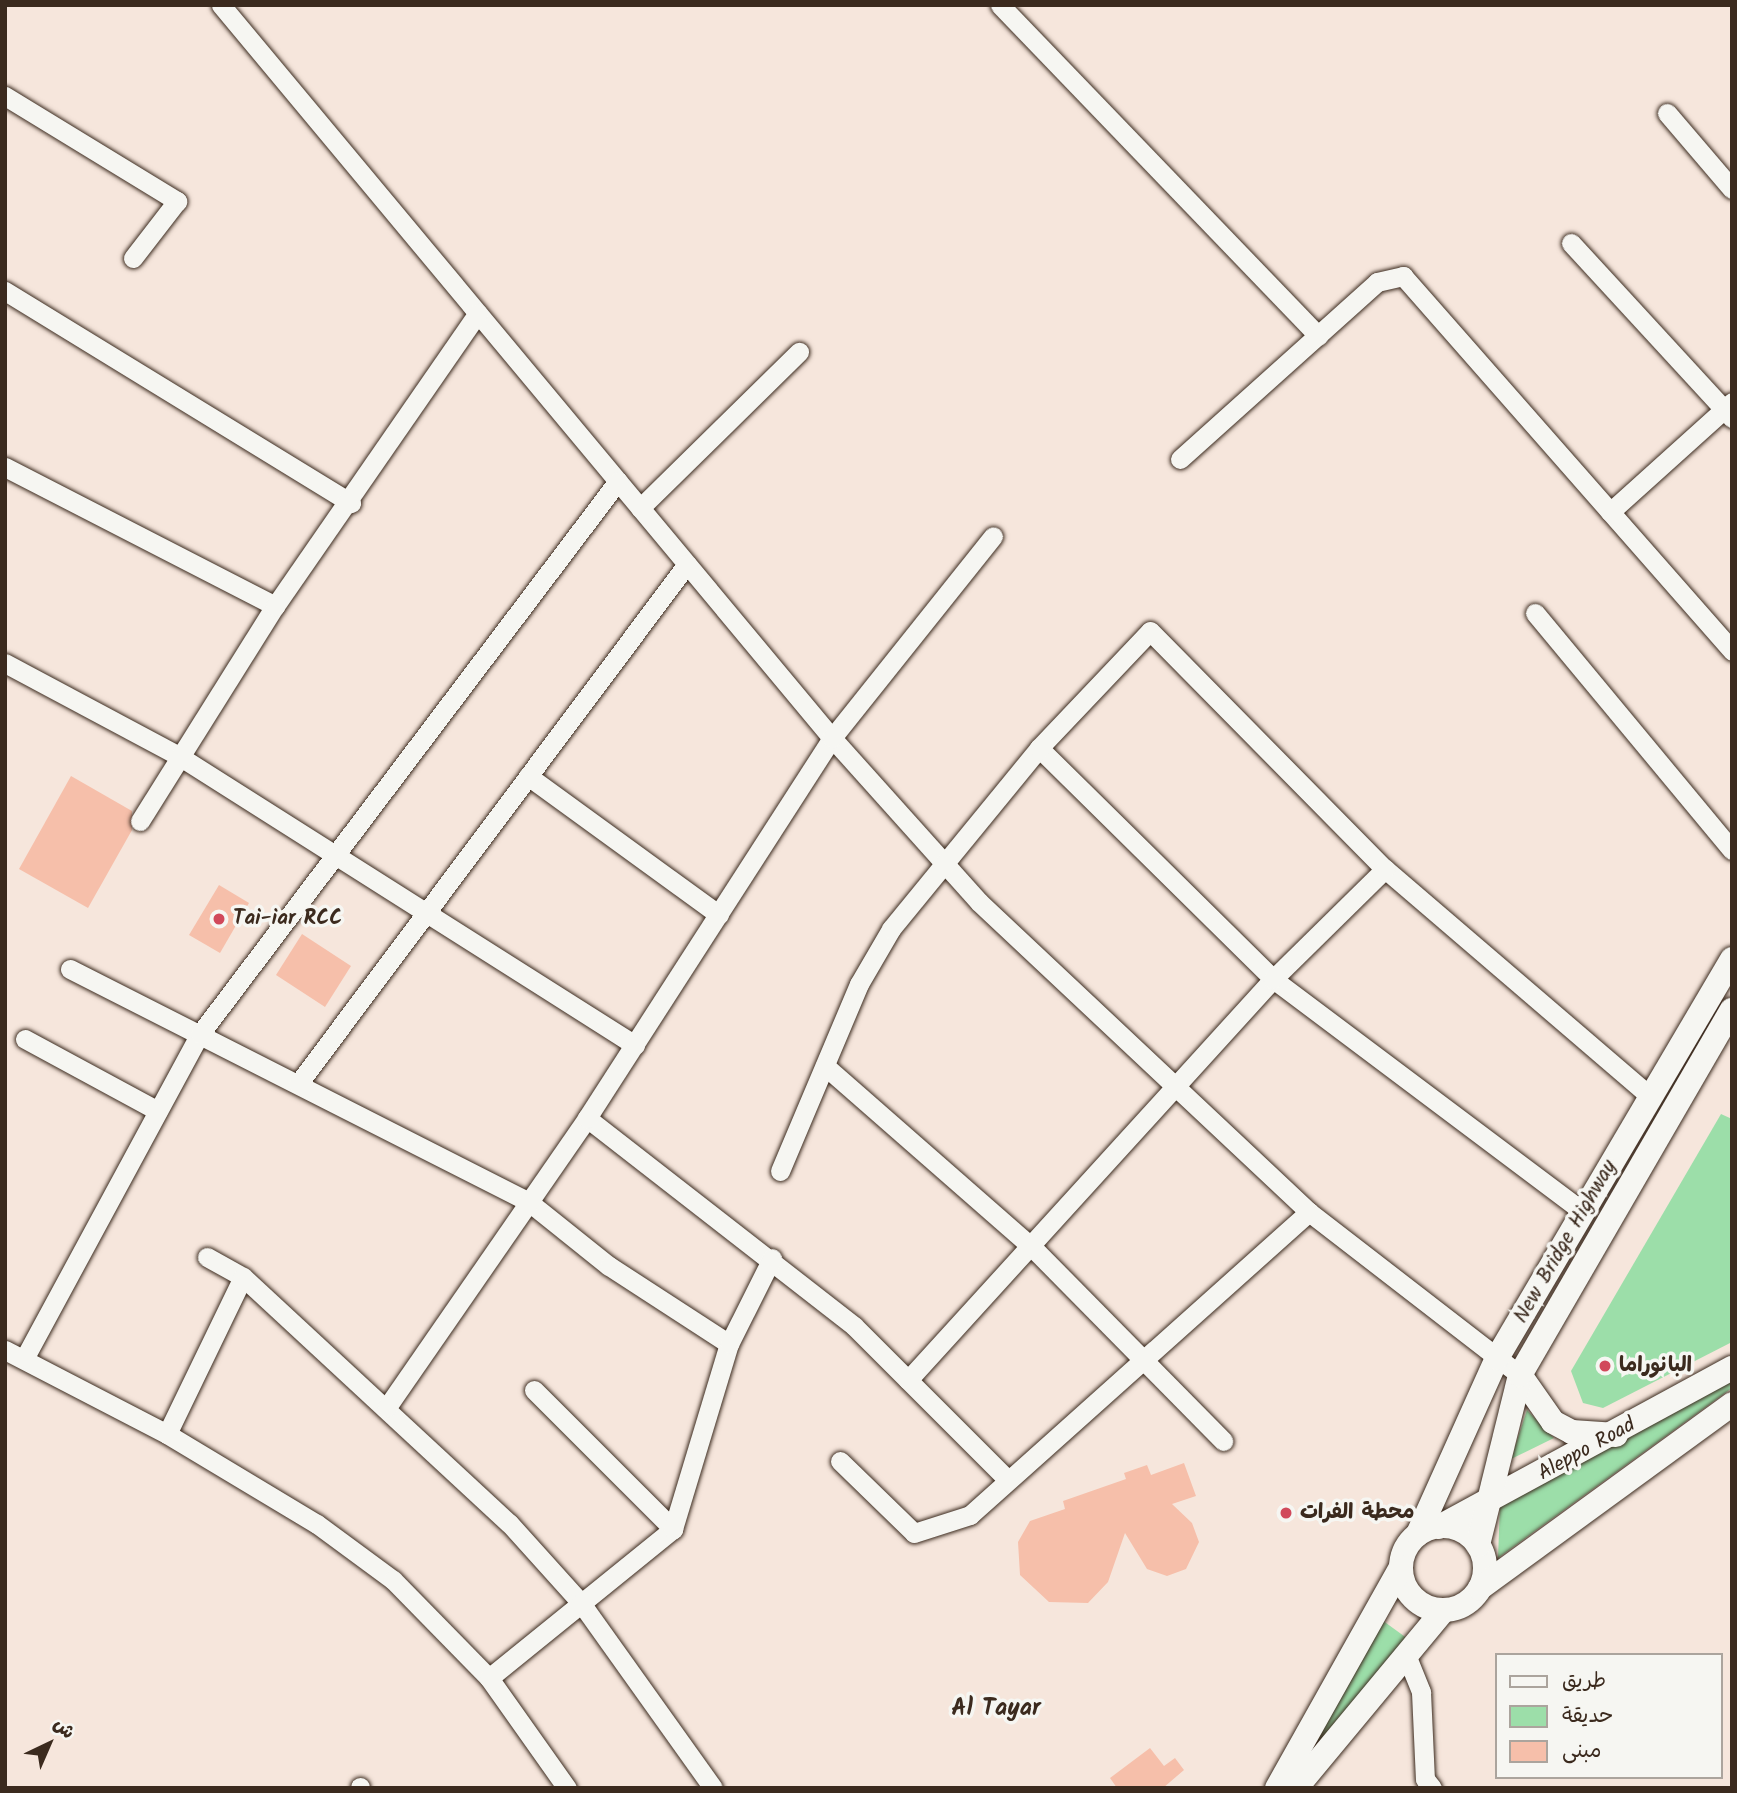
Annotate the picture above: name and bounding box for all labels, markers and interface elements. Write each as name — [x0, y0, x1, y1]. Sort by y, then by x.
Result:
place label: Tai-iar RCC — [233, 906, 342, 932]
marker: Tai-iar RCC — [211, 911, 227, 927]
street label: New Bridge Highway — [1509, 1156, 1623, 1328]
place label: البانوراما — [1619, 1353, 1692, 1379]
marker: البانوراما — [1597, 1358, 1613, 1374]
street label: Aleppo Road — [1534, 1413, 1640, 1487]
place label: محطة الفرات — [1300, 1500, 1414, 1526]
marker: محطة الفرات — [1278, 1505, 1294, 1521]
legend — [1496, 1653, 1723, 1779]
text: طريق — [1562, 1665, 1606, 1698]
district label: Al Tayar — [951, 1695, 1041, 1723]
text: حديقة — [1562, 1700, 1613, 1733]
north arrow — [14, 1709, 84, 1779]
text: ش — [46, 1711, 82, 1747]
text: مبنى — [1562, 1735, 1601, 1768]

